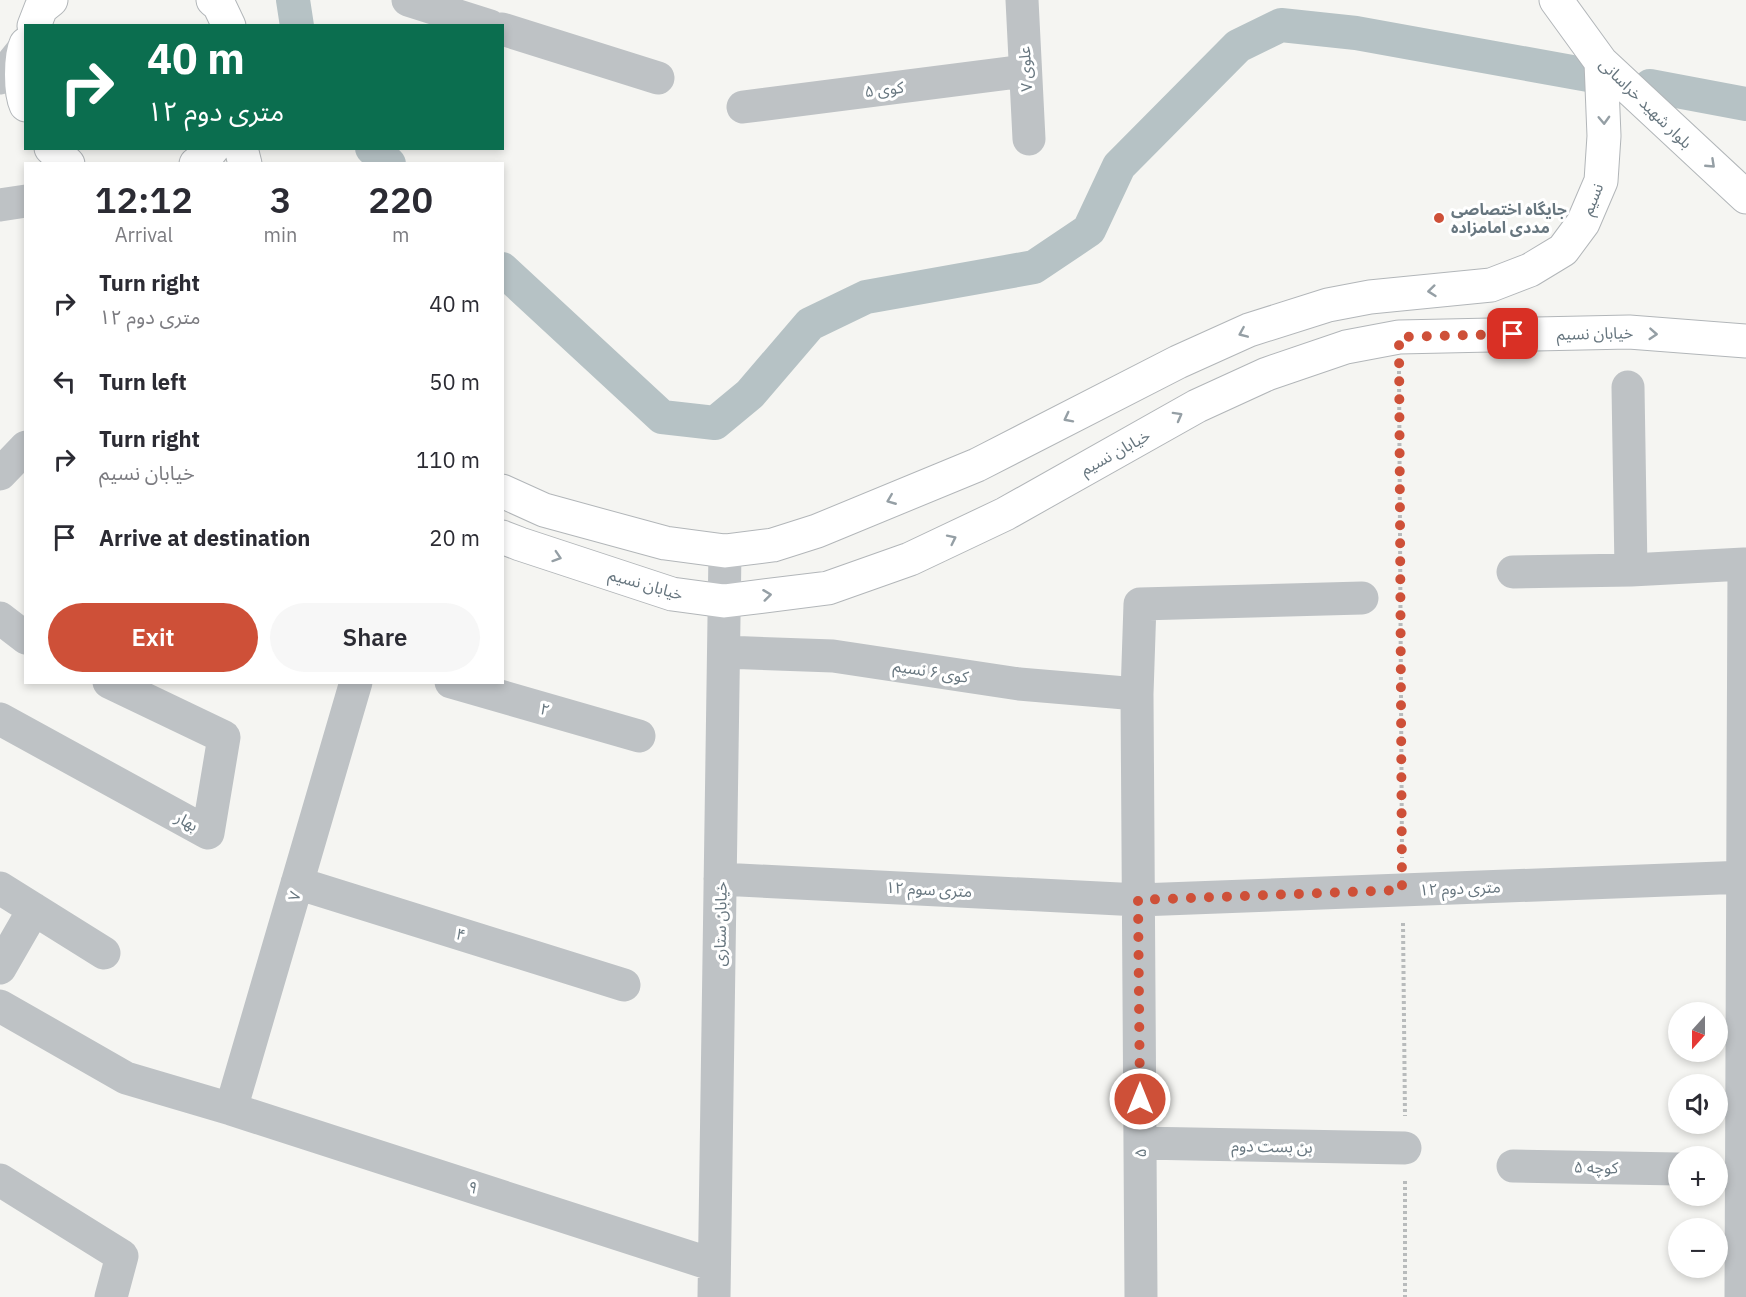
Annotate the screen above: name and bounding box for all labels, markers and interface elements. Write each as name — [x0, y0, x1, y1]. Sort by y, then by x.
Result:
text: 40 m — [147, 31, 245, 86]
street label: علوی ۷ — [1014, 46, 1036, 92]
icon: right — [48, 48, 126, 126]
street label: بلوار شهید خراسانی — [1595, 54, 1697, 152]
street label: کوی ۵ — [863, 77, 905, 101]
text: ۱۲ متری دوم — [147, 93, 284, 128]
one-way arrow — [1597, 115, 1610, 124]
one-way arrow — [1704, 157, 1715, 168]
text: 12:12 — [95, 176, 193, 223]
text: 3 — [270, 176, 291, 223]
text: 220 — [368, 176, 433, 223]
street label: نسیم — [1577, 180, 1610, 219]
place label: جایگاه اختصاصی مددی امامزاده — [1451, 199, 1567, 237]
marker: جایگاه اختصاصی مددی امامزاده — [1432, 211, 1446, 225]
text: Arrival — [115, 221, 173, 248]
text: min — [264, 221, 297, 248]
text: m — [392, 221, 409, 248]
text: Turn right — [99, 268, 200, 297]
one-way arrow — [1428, 285, 1437, 297]
icon: right — [48, 287, 81, 320]
text: 40 m — [429, 289, 480, 318]
text: ۱۲ متری دوم — [99, 303, 201, 330]
pin — [1487, 308, 1538, 359]
icon: arrive — [1496, 317, 1529, 350]
street label: خیابان نسیم — [1557, 322, 1634, 347]
one-way arrow — [1238, 326, 1249, 338]
one-way arrow — [1648, 327, 1657, 340]
icon: left — [48, 365, 81, 398]
text: Turn left — [99, 367, 187, 396]
text: 50 m — [429, 367, 480, 396]
one-way arrow — [1063, 411, 1074, 423]
one-way arrow — [1172, 412, 1183, 423]
text: Turn right — [99, 424, 200, 453]
street label: خیابان نسیم — [1077, 425, 1155, 482]
icon: right — [48, 443, 81, 476]
text: 110 m — [416, 445, 480, 474]
text: خیابان نسیم — [99, 459, 195, 486]
one-way arrow — [886, 493, 897, 505]
icon: arrive — [48, 521, 81, 554]
text: Arrive at destination — [99, 523, 310, 552]
text: 20 m — [429, 523, 480, 552]
one-way arrow — [945, 535, 956, 547]
one-way arrow — [551, 549, 562, 562]
street label: خیابان نسیم — [606, 564, 686, 607]
one-way arrow — [762, 590, 771, 602]
button: Exit — [48, 603, 258, 672]
button: Share — [270, 603, 480, 672]
street label: کوی ۶ نسیم — [891, 655, 970, 690]
street label: ۲ — [538, 698, 552, 720]
street label: بهار — [171, 806, 202, 835]
street label: ۱۲ متری سوم — [885, 877, 973, 904]
street label: ۱۲ متری دوم — [1419, 877, 1501, 902]
street label: خیابان ستاری — [709, 881, 731, 967]
street label: ۷ — [283, 889, 305, 903]
street label: ۴ — [454, 923, 468, 945]
north arrow — [1668, 1002, 1728, 1062]
map controls — [1668, 1002, 1728, 1278]
position arrow — [1108, 1067, 1172, 1131]
button: sound — [1668, 1074, 1728, 1134]
street label: بن بست دوم — [1231, 1135, 1313, 1160]
button: + — [1668, 1146, 1728, 1206]
street label: ۵ — [1130, 1148, 1150, 1158]
street label: کوچه ۵ — [1574, 1157, 1619, 1178]
street label: ۹ — [466, 1176, 480, 1198]
button: − — [1668, 1218, 1728, 1278]

